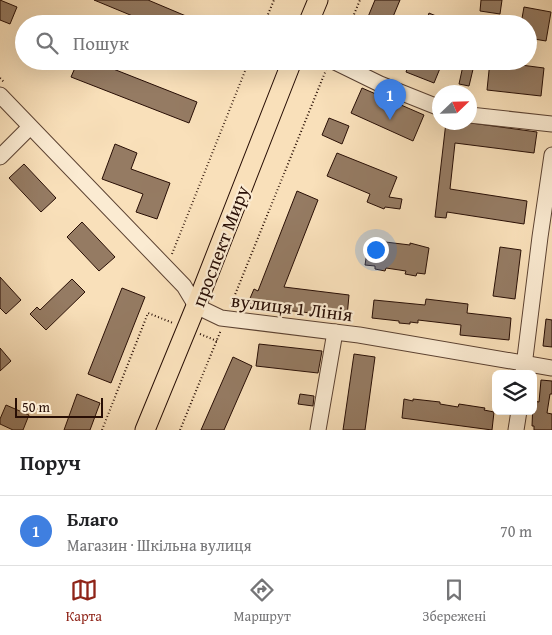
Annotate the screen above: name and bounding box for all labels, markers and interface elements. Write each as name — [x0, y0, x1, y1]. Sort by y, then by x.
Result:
search box — [15, 15, 537, 70]
icon: search — [33, 29, 61, 57]
text: Пошук — [73, 29, 129, 57]
pin: 1 — [374, 79, 406, 120]
north arrow — [432, 85, 477, 130]
street label: проспект Миру — [184, 181, 256, 311]
your location — [363, 237, 389, 263]
street label: вулиця 1 Лінія — [230, 286, 355, 328]
map controls — [492, 370, 537, 415]
button: layers — [492, 370, 537, 415]
scale bar — [15, 395, 102, 418]
text: 50 m — [22, 397, 50, 417]
text: Поруч — [20, 447, 81, 478]
text: Благо — [67, 505, 118, 533]
text: 1 — [32, 519, 40, 543]
text: 70 m — [500, 519, 532, 543]
text: Магазин · Шкільна вулиця — [67, 533, 252, 557]
tab: Карта — [66, 576, 102, 626]
tab: Маршрут — [234, 576, 291, 626]
tab: Збережені — [422, 576, 486, 626]

